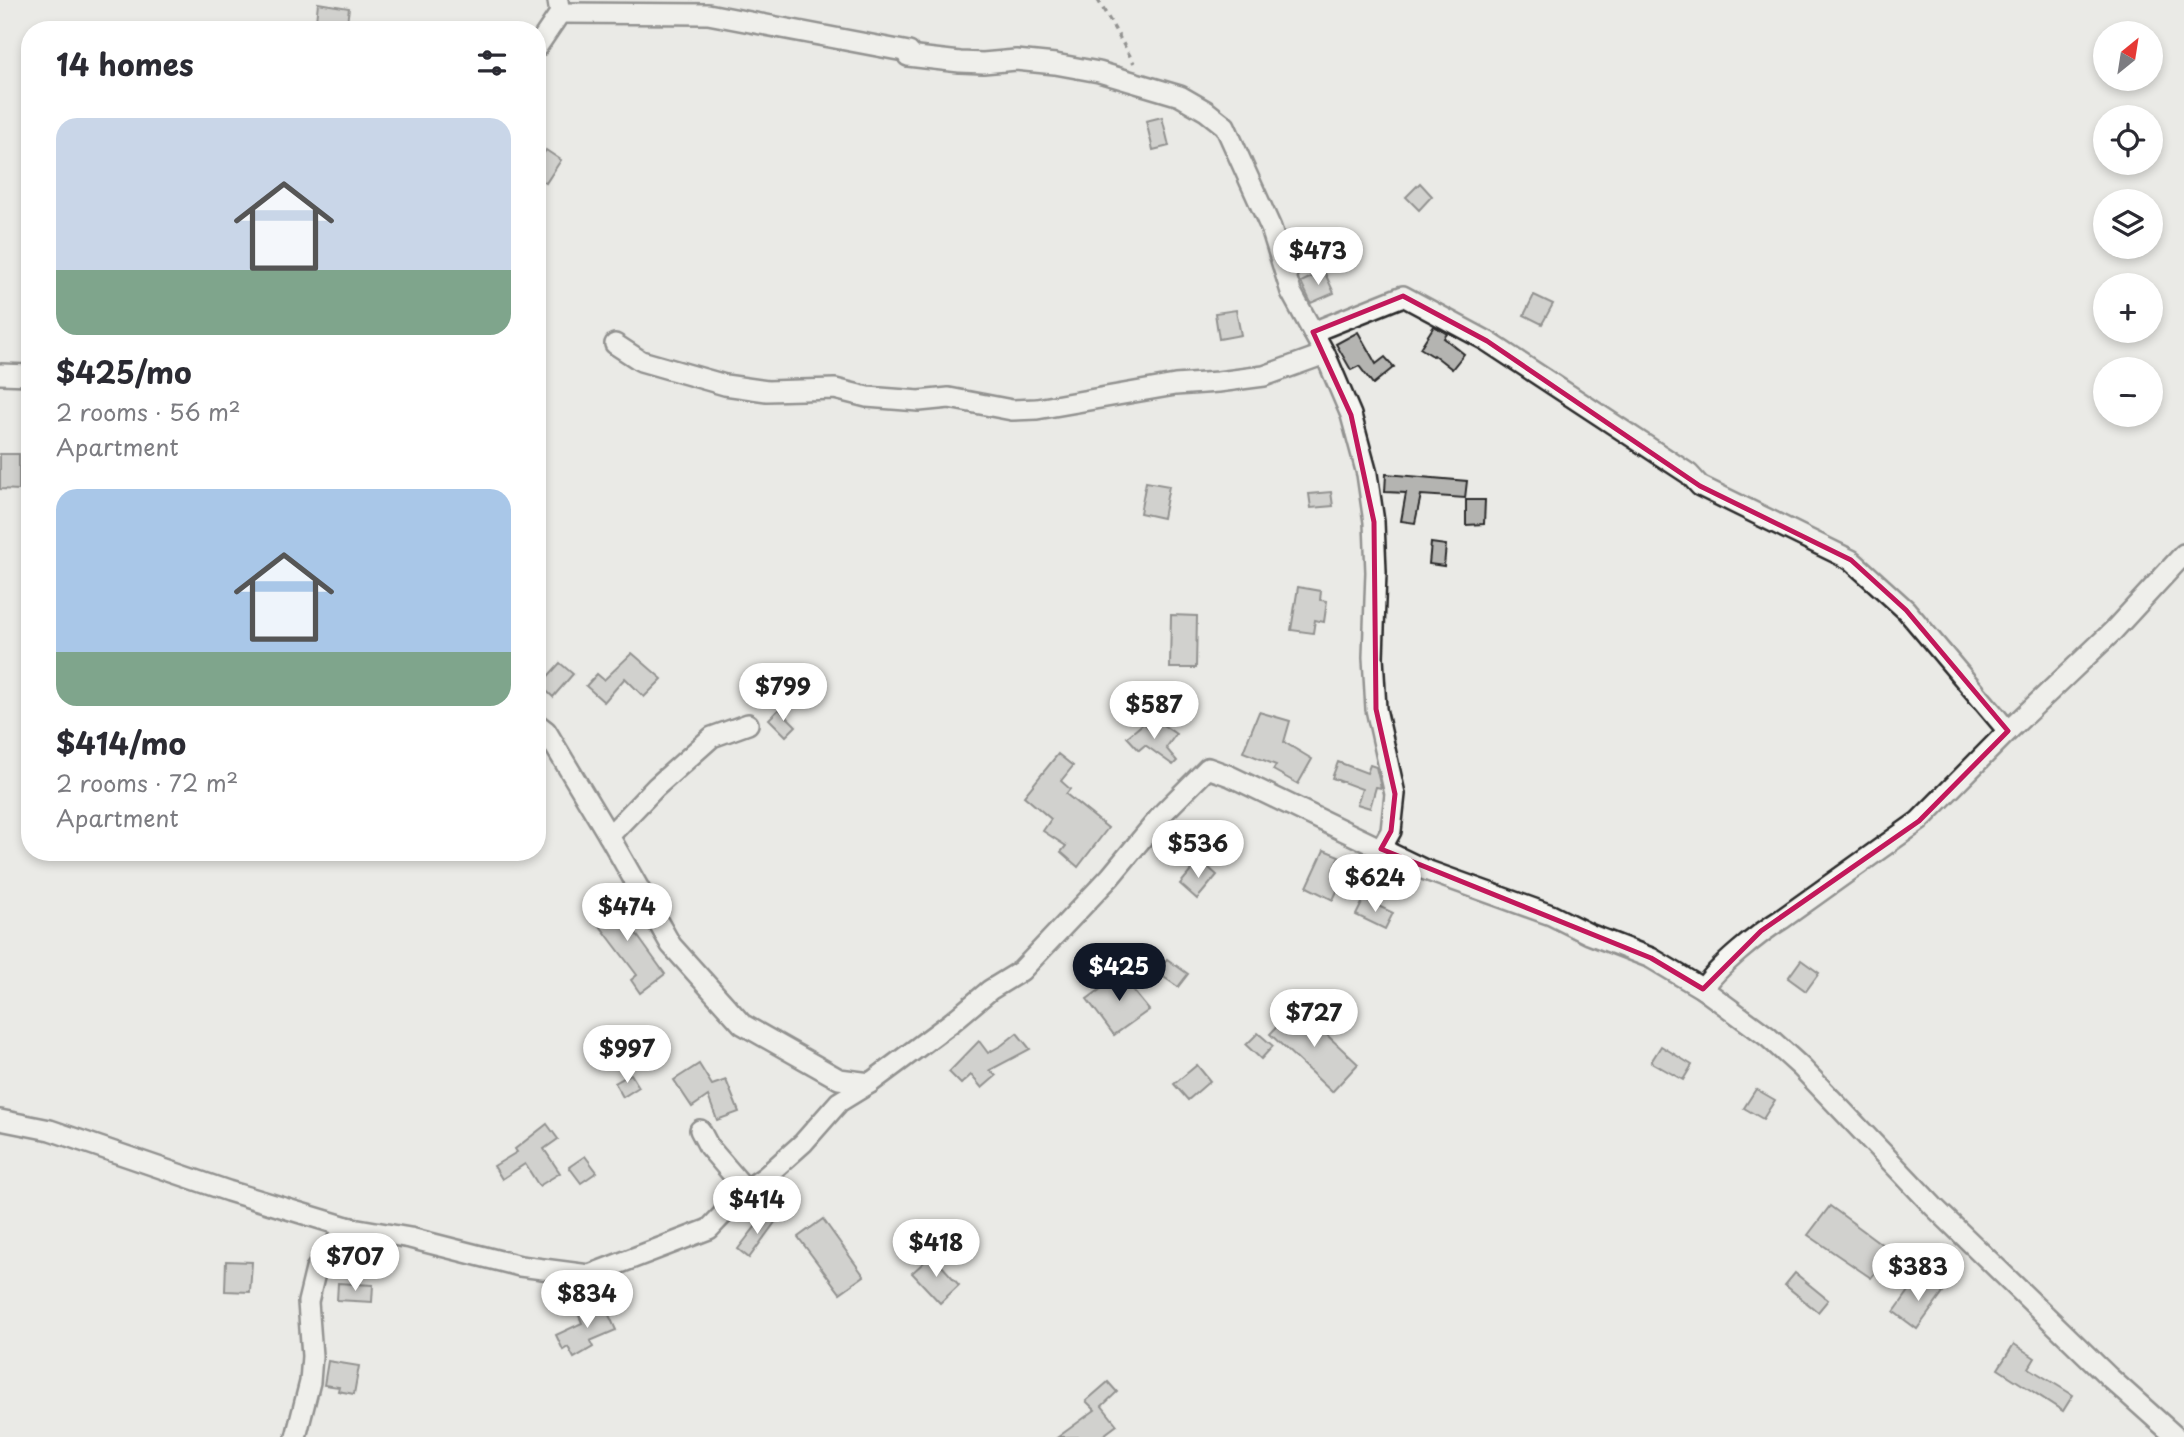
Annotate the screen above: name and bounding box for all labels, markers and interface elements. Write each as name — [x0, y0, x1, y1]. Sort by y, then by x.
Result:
north arrow — [2093, 21, 2163, 91]
map controls — [2093, 21, 2163, 427]
text: 14 homes — [56, 41, 194, 86]
icon: filters — [473, 44, 511, 82]
button: locate — [2093, 105, 2163, 175]
icon: home — [221, 163, 347, 289]
button: layers — [2093, 189, 2163, 259]
pin: $473 — [1277, 228, 1359, 287]
text: $473 — [1289, 232, 1347, 267]
button: + — [2093, 273, 2163, 343]
text: $425/mo — [56, 349, 192, 394]
button: − — [2093, 357, 2163, 427]
text: 2 rooms · 56 m² — [56, 394, 241, 429]
text: Apartment — [56, 429, 179, 464]
icon: home — [221, 534, 347, 660]
pin: $799 — [742, 664, 824, 723]
text: $799 — [755, 668, 811, 703]
pin: $587 — [1113, 682, 1195, 741]
text: $587 — [1126, 686, 1182, 721]
text: $414/mo — [56, 720, 186, 765]
text: 2 rooms · 72 m² — [56, 765, 238, 800]
text: Apartment — [56, 800, 179, 835]
pin: $536 — [1157, 820, 1239, 880]
text: $536 — [1168, 825, 1228, 860]
pin: $624 — [1334, 855, 1416, 914]
text: $624 — [1345, 859, 1405, 894]
pin: $474 — [586, 884, 668, 943]
text: $474 — [598, 888, 656, 923]
pin: $425 — [1078, 944, 1160, 1003]
text: $425 — [1089, 948, 1149, 983]
pin: $727 — [1273, 990, 1355, 1049]
text: $727 — [1286, 994, 1342, 1029]
pin: $997 — [586, 1026, 668, 1085]
text: $997 — [599, 1030, 655, 1065]
pin: $414 — [716, 1176, 798, 1236]
text: $414 — [729, 1181, 785, 1216]
pin: $418 — [895, 1220, 977, 1279]
text: $418 — [909, 1224, 963, 1259]
pin: $707 — [314, 1234, 396, 1293]
text: $707 — [326, 1238, 384, 1273]
pin: $383 — [1877, 1244, 1959, 1303]
text: $383 — [1888, 1248, 1948, 1283]
pin: $834 — [546, 1270, 628, 1330]
text: $834 — [557, 1275, 617, 1310]

